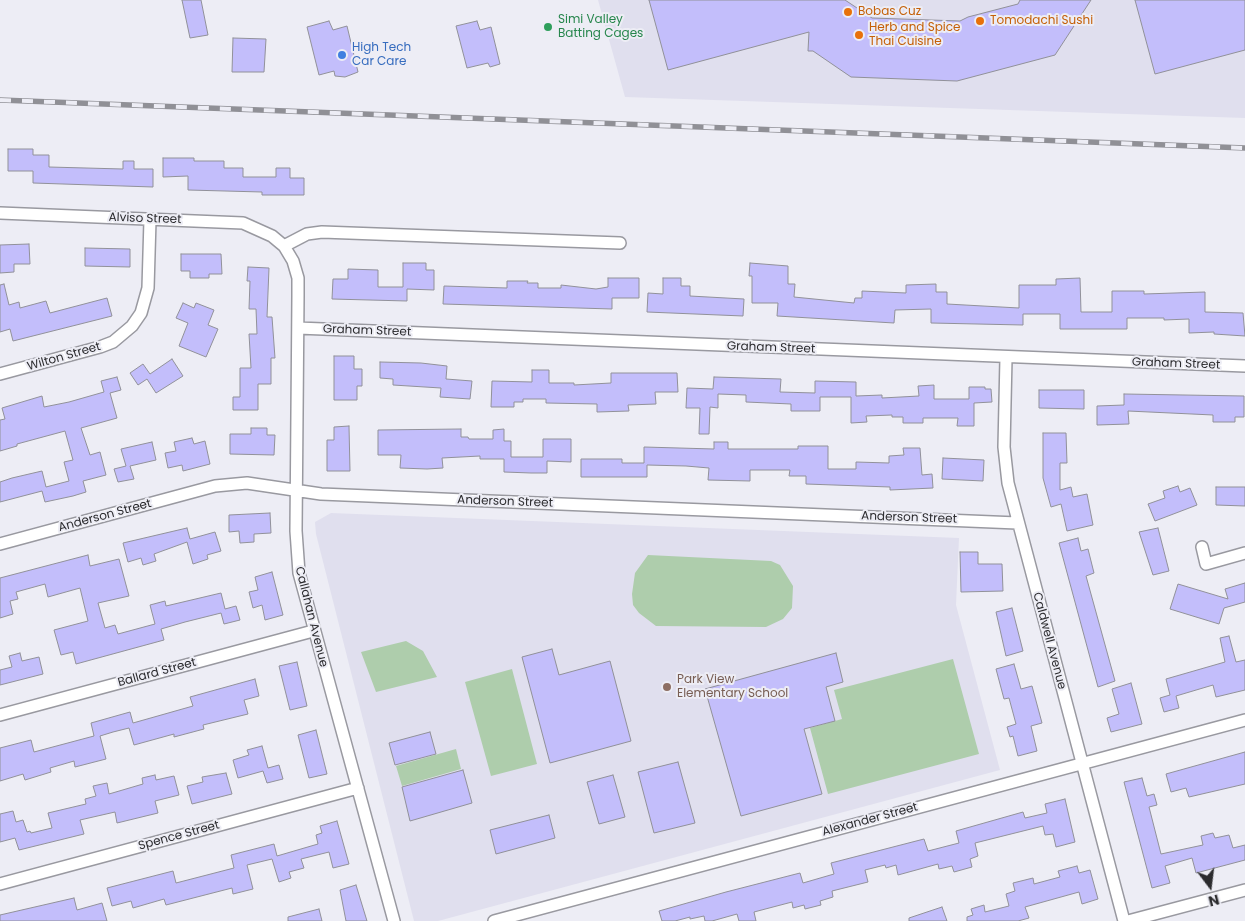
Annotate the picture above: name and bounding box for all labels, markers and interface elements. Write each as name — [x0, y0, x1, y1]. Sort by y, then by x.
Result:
place label: Bobas Cuz — [858, 5, 921, 19]
marker: Bobas Cuz — [842, 6, 854, 18]
place label: Simi Valley Batting Cages — [558, 13, 643, 41]
place label: Tomodachi Sushi — [990, 14, 1093, 28]
marker: Tomodachi Sushi — [974, 15, 986, 27]
marker: Simi Valley Batting Cages — [542, 21, 554, 33]
place label: Herb and Spice Thai Cuisine — [869, 21, 960, 49]
marker: Herb and Spice Thai Cuisine — [853, 29, 865, 41]
place label: High Tech Car Care — [352, 41, 411, 69]
marker: High Tech Car Care — [336, 49, 348, 61]
street label: Alviso Street — [108, 211, 182, 227]
street label: Graham Street — [323, 322, 411, 340]
street label: Graham Street — [727, 339, 815, 357]
street label: Wilton Street — [26, 340, 102, 374]
street label: Graham Street — [1132, 355, 1220, 373]
street label: Anderson Street — [457, 493, 553, 511]
street label: Anderson Street — [57, 497, 153, 535]
street label: Anderson Street — [861, 509, 957, 527]
street label: Callahan Avenue — [292, 565, 330, 669]
street label: Caldwell Avenue — [1029, 591, 1069, 691]
street label: Ballard Street — [116, 656, 198, 690]
place label: Park View Elementary School — [677, 673, 788, 701]
marker: Park View Elementary School — [661, 681, 673, 693]
street label: Alexander Street — [821, 800, 919, 840]
street label: Spence Street — [137, 818, 221, 854]
north arrow — [1185, 861, 1235, 911]
text: N — [1206, 889, 1222, 912]

